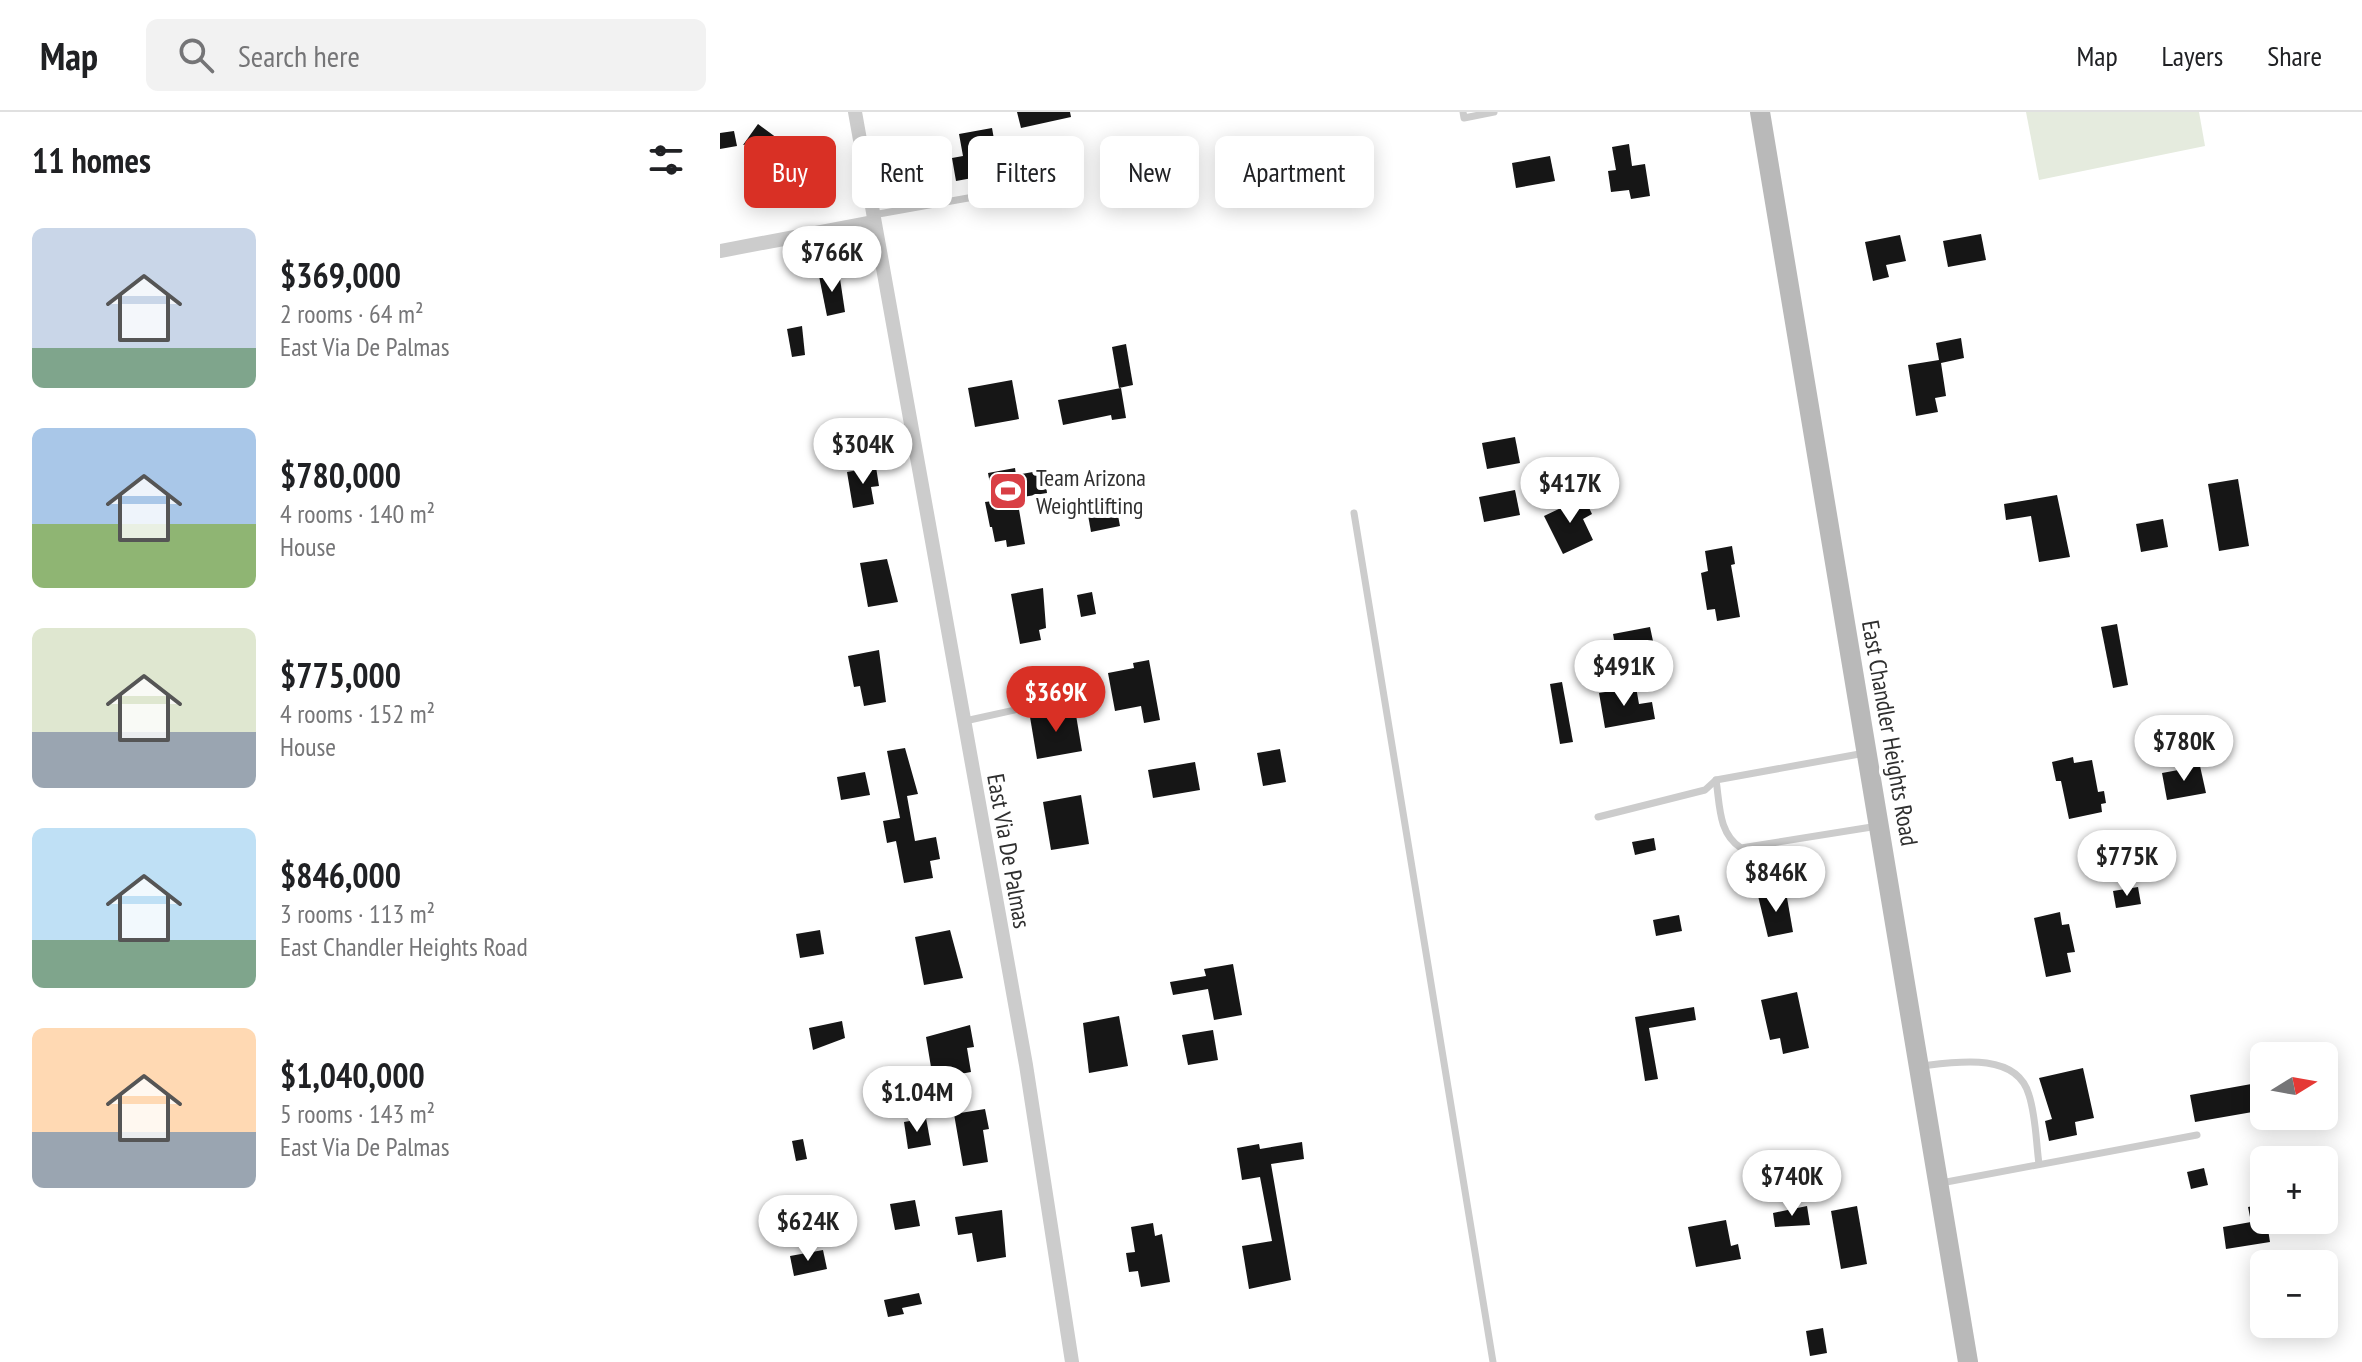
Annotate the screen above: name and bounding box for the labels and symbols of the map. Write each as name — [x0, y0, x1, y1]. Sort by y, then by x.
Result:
pin: $766K — [776, 226, 888, 294]
pin: $304K — [807, 418, 919, 486]
pin: $417K — [1514, 457, 1626, 525]
place label: Team Arizona Weightlifting — [1036, 462, 1146, 521]
sports icon: Team Arizona Weightlifting — [987, 470, 1029, 512]
street label: East Chandler Heights Road — [1855, 618, 1925, 848]
pin: $491K — [1568, 640, 1680, 708]
pin: $369K — [1000, 666, 1112, 734]
pin: $780K — [2128, 715, 2240, 783]
street label: East Via De Palmas — [980, 771, 1038, 931]
pin: $775K — [2071, 830, 2183, 898]
pin: $846K — [1720, 846, 1832, 914]
north arrow — [2250, 1042, 2338, 1130]
pin: $1.04M — [852, 1066, 982, 1134]
pin: $740K — [1736, 1150, 1848, 1218]
pin: $624K — [752, 1195, 864, 1263]

